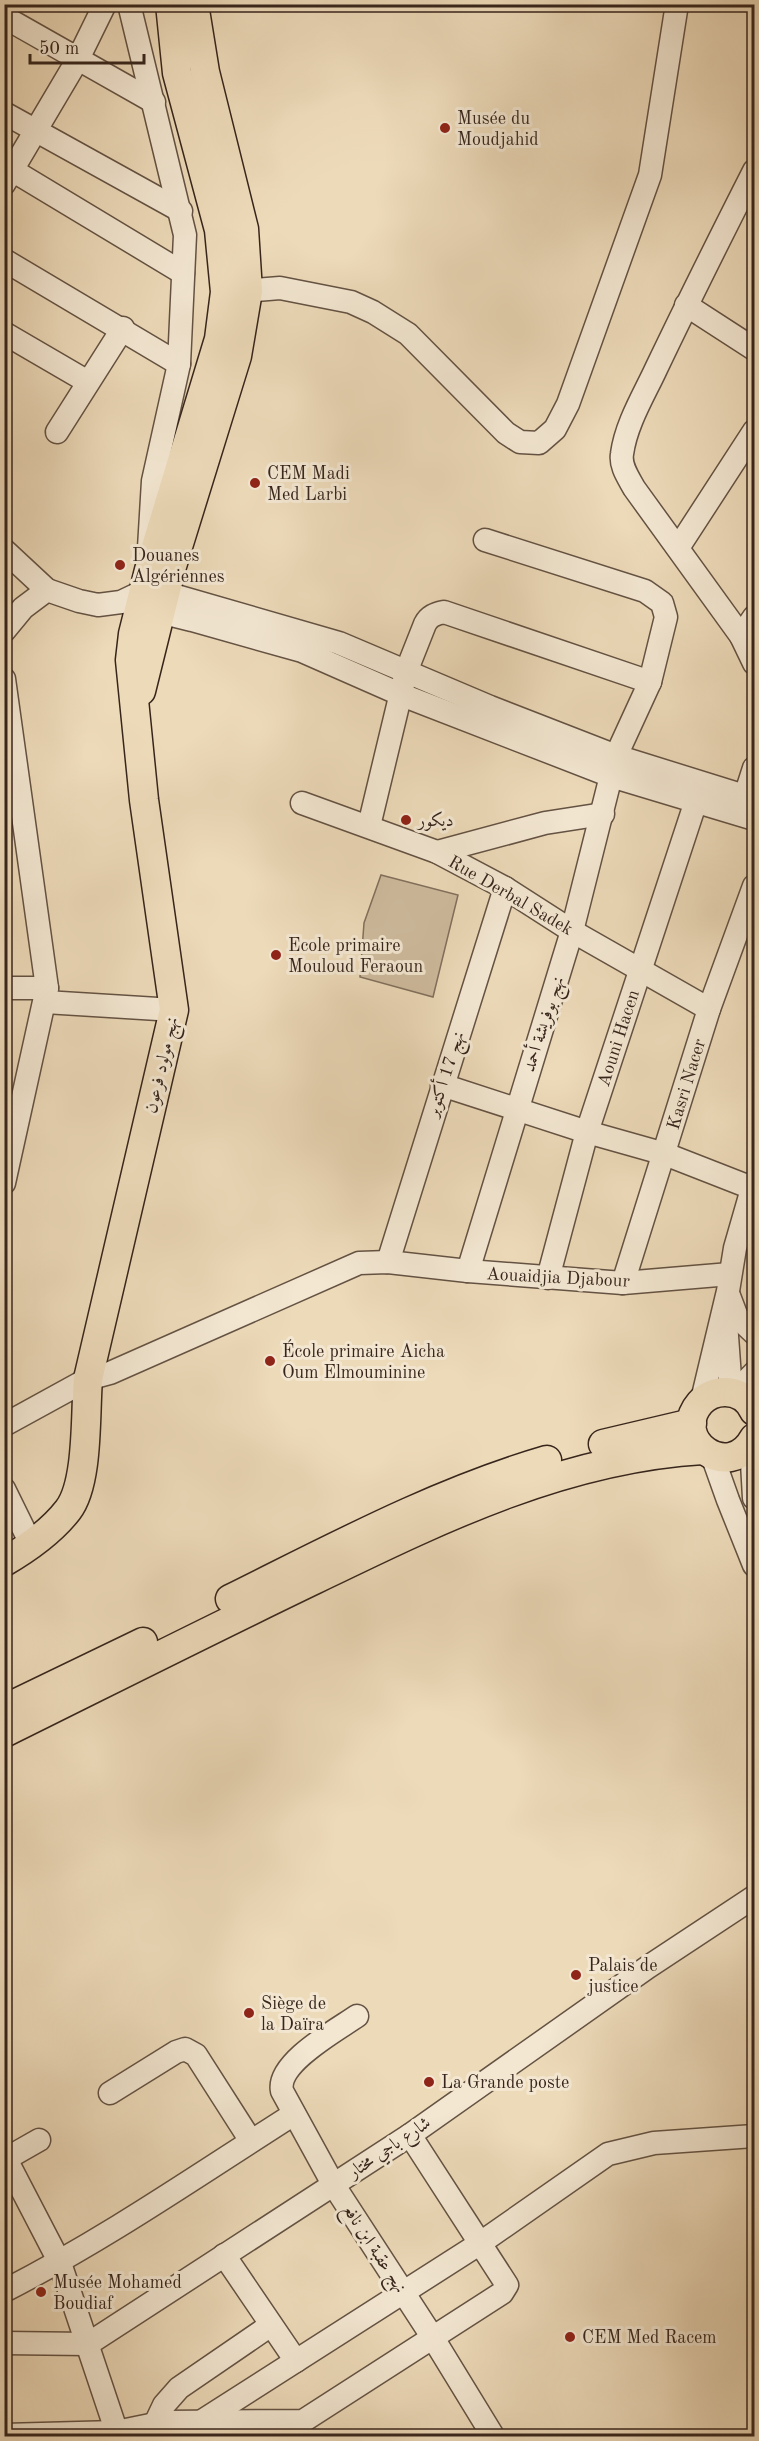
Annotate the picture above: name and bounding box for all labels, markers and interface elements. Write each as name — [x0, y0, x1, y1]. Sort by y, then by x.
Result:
scale bar — [30, 27, 144, 65]
text: 50 m — [39, 40, 79, 58]
place label: Musée du Moudjahid — [457, 110, 539, 149]
marker: Musée du Moudjahid — [438, 121, 452, 135]
place label: CEM Madi Med Larbi — [267, 465, 350, 504]
marker: CEM Madi Med Larbi — [248, 476, 262, 490]
place label: Douanes Algériennes — [132, 547, 225, 586]
marker: Douanes Algériennes — [113, 558, 127, 572]
place label: ديكور — [416, 811, 454, 831]
marker: ديكور — [399, 813, 413, 827]
street label: Rue Derbal Sadek — [445, 853, 576, 939]
place label: Ecole primaire Mouloud Feraoun — [288, 937, 423, 976]
marker: Ecole primaire Mouloud Feraoun — [269, 948, 283, 962]
street label: نهج بوفريشة أحمد — [515, 973, 574, 1076]
street label: Aouni Hacen — [595, 987, 643, 1089]
street label: نهج مولود فرعون — [142, 1015, 188, 1117]
street label: نهج 17 أكتوبر — [418, 1028, 474, 1123]
street label: Kasri Nacer — [665, 1036, 709, 1132]
street label: Aouaidjia Djabour — [486, 1265, 631, 1291]
place label: École primaire Aicha Oum Elmouminine — [282, 1339, 445, 1382]
marker: École primaire Aicha Oum Elmouminine — [263, 1354, 277, 1368]
place label: Palais de justice — [587, 1957, 657, 1996]
marker: Palais de justice — [569, 1968, 583, 1982]
place label: Siège de la Daïra — [261, 1995, 326, 2034]
marker: Siège de la Daïra — [242, 2006, 256, 2020]
place label: La Grande poste — [441, 2074, 569, 2092]
marker: La Grande poste — [422, 2075, 436, 2089]
street label: شارع باجي مختار — [343, 2114, 437, 2187]
street label: نهج عقبة ابن نافع — [334, 2201, 409, 2299]
place label: Musée Mohamed Boudiaf — [53, 2274, 182, 2313]
marker: Musée Mohamed Boudiaf — [34, 2285, 48, 2299]
place label: CEM Med Racem — [582, 2329, 717, 2347]
marker: CEM Med Racem — [563, 2330, 577, 2344]

